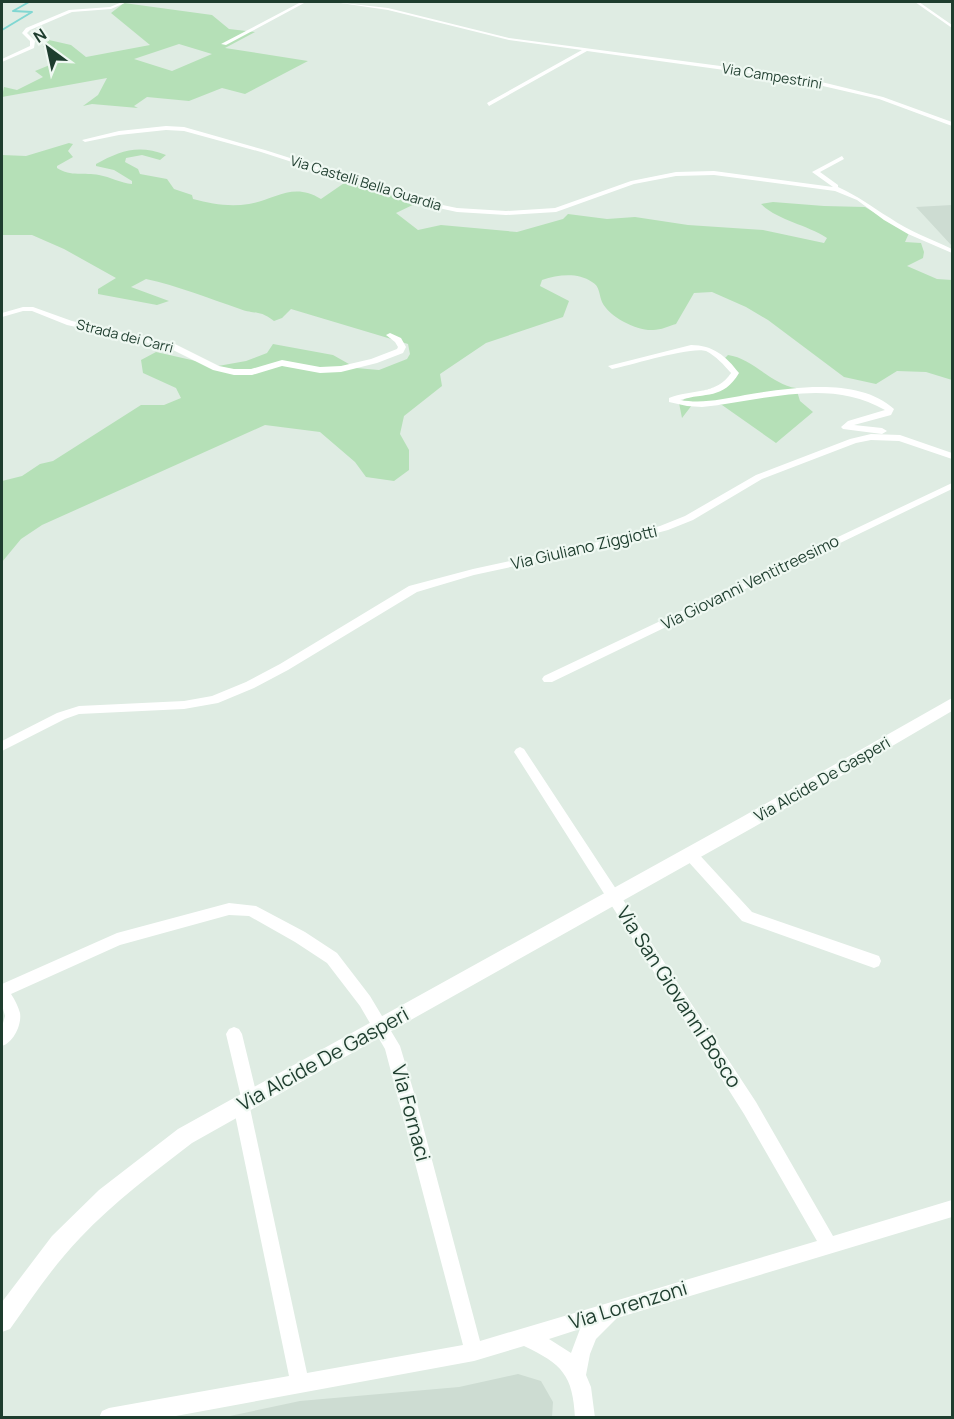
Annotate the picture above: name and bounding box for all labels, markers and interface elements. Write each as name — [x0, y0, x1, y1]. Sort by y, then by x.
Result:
north arrow — [18, 18, 78, 78]
text: N — [29, 23, 51, 48]
street label: Via Campestrini — [721, 58, 823, 93]
street label: Via Castelli Bella Guardia — [288, 150, 444, 215]
street label: Strada dei Carri — [75, 314, 176, 357]
street label: Via Giuliano Ziggiotti — [509, 519, 659, 575]
street label: Via Giovanni Ventitreesimo — [658, 529, 842, 635]
street label: Via Alcide De Gasperi — [750, 731, 894, 827]
street label: Via San Giovanni Bosco — [611, 901, 748, 1093]
street label: Via Alcide De Gasperi — [232, 1000, 413, 1117]
street label: Via Fornaci — [386, 1062, 437, 1164]
street label: Via Lorenzoni — [566, 1274, 690, 1335]

